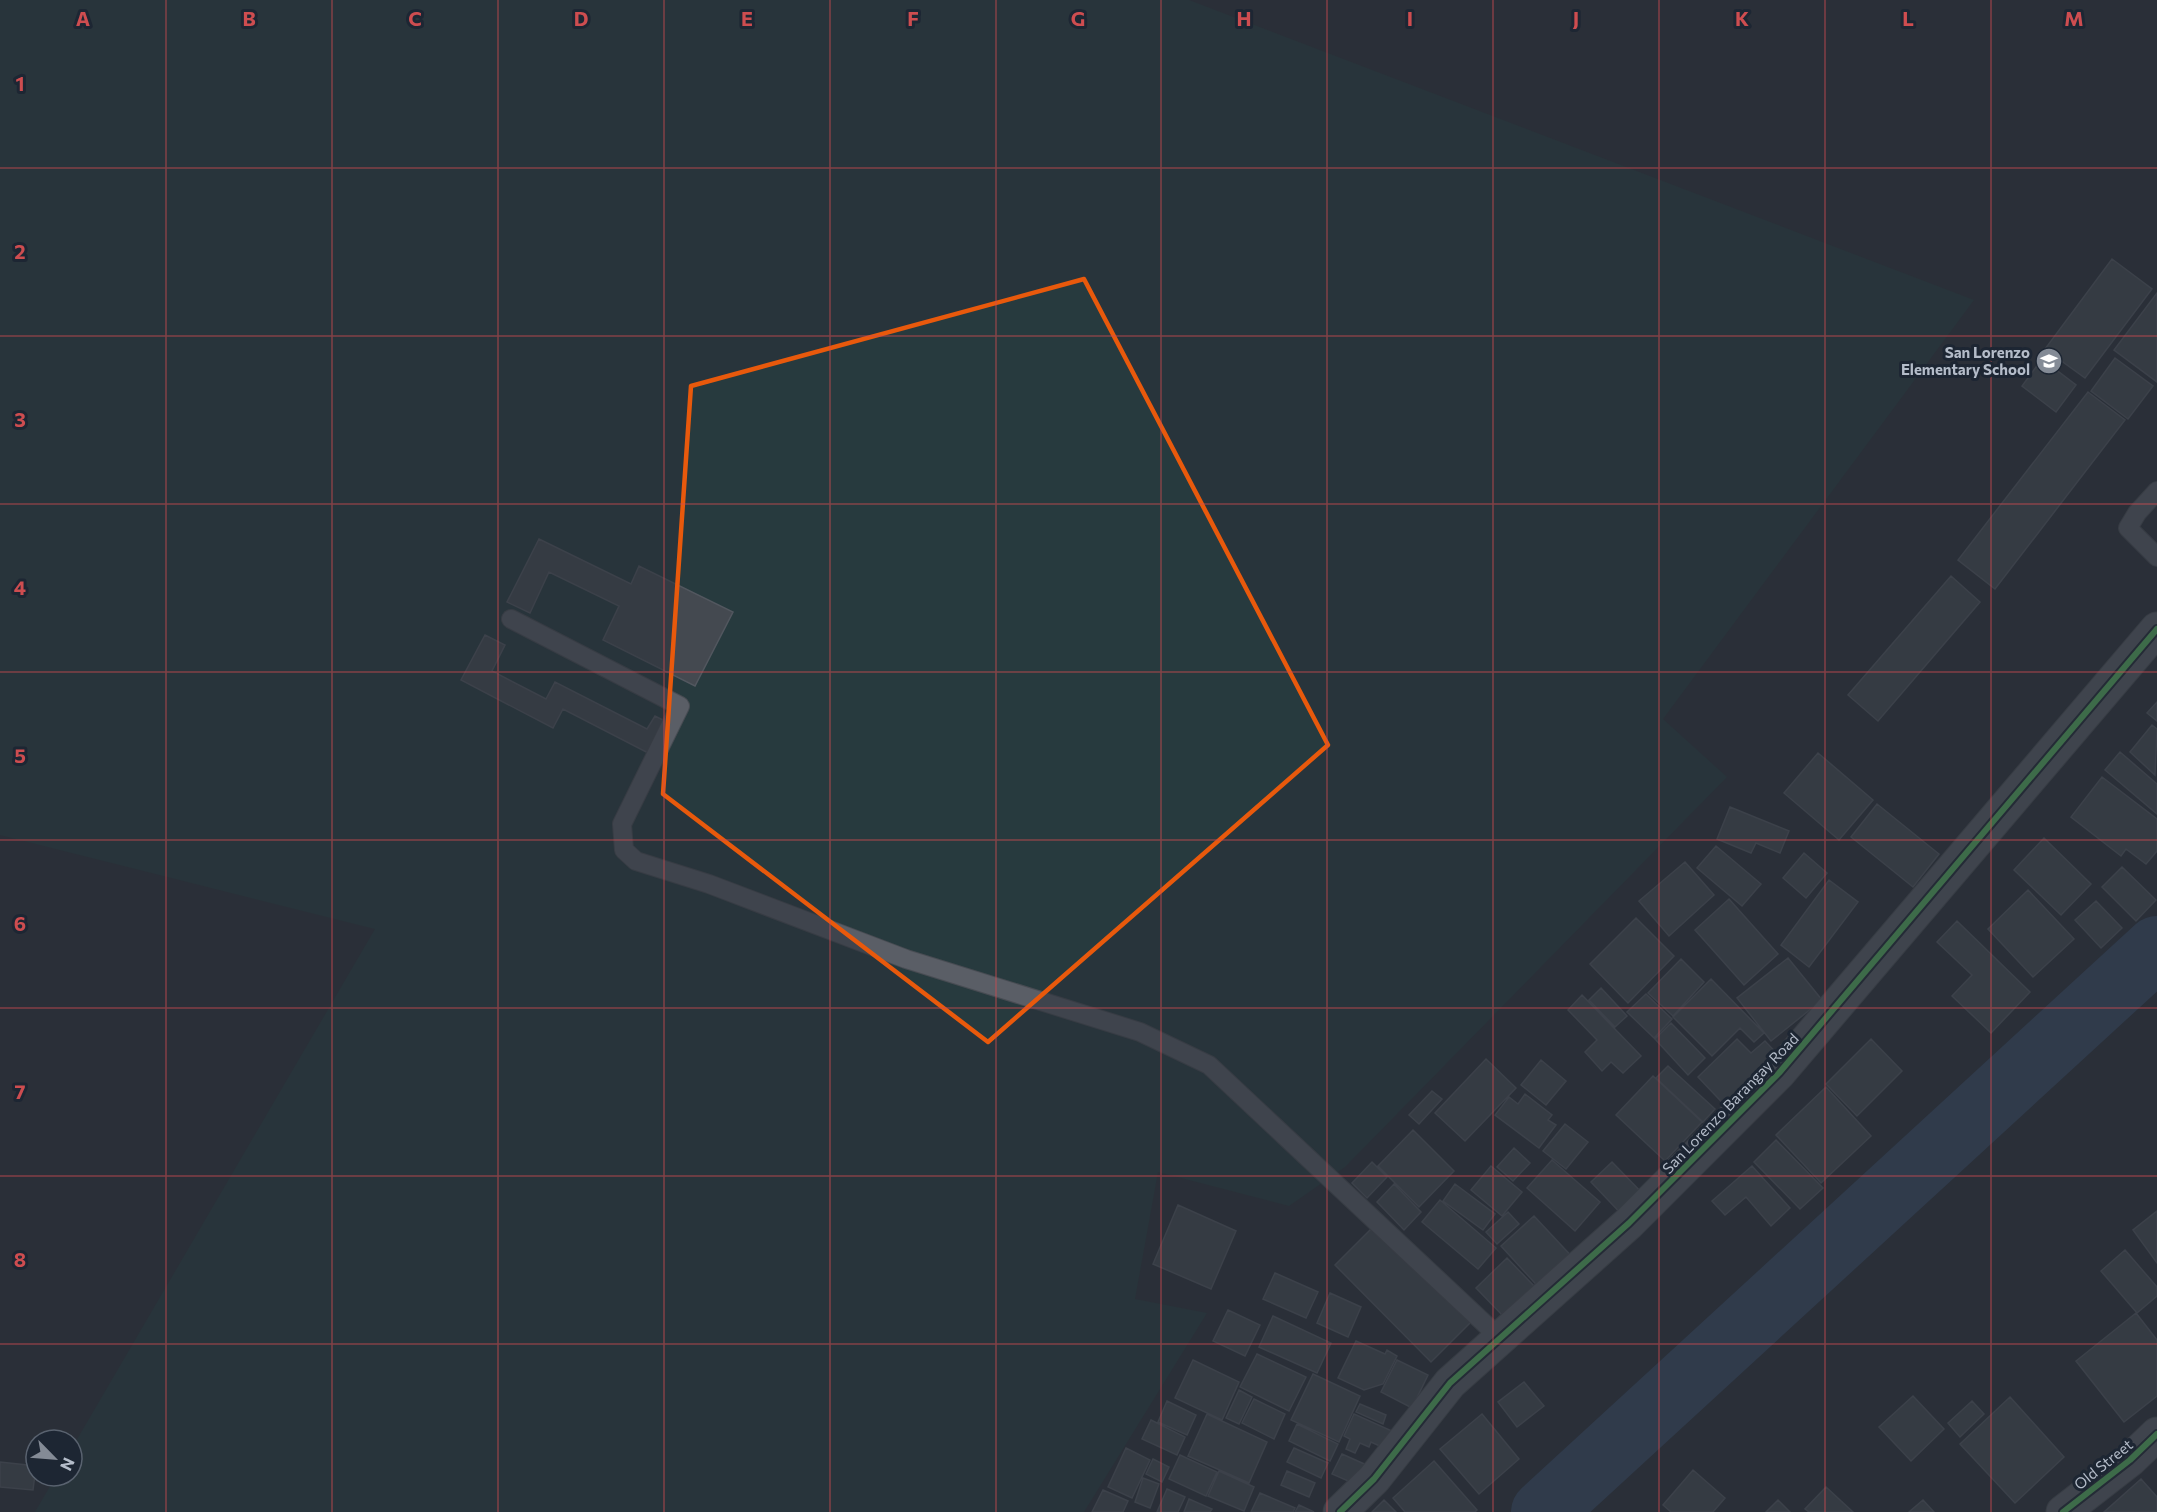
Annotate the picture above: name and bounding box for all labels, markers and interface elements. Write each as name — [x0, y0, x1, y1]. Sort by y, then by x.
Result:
text: A — [76, 6, 90, 30]
text: B — [242, 6, 256, 30]
text: C — [408, 6, 422, 30]
text: D — [574, 6, 588, 30]
text: E — [741, 6, 753, 30]
text: F — [907, 6, 919, 30]
text: G — [1071, 6, 1085, 30]
text: H — [1237, 6, 1252, 30]
text: I — [1407, 6, 1413, 30]
text: J — [1573, 6, 1579, 30]
text: K — [1735, 6, 1749, 30]
text: L — [1902, 6, 1914, 30]
text: M — [2064, 6, 2084, 30]
text: 1 — [15, 71, 25, 95]
text: 2 — [14, 239, 26, 263]
place label: San Lorenzo Elementary School — [1901, 343, 2030, 378]
school or university icon: San Lorenzo Elementary School — [2034, 346, 2064, 376]
text: 3 — [14, 407, 26, 431]
text: 4 — [14, 575, 26, 599]
text: 5 — [14, 743, 26, 767]
text: 6 — [14, 911, 26, 935]
street label: San Lorenzo Barangay Road — [1658, 1029, 1802, 1177]
text: 7 — [15, 1079, 26, 1103]
text: 8 — [14, 1247, 26, 1271]
north arrow — [24, 1428, 84, 1488]
street label: Old Street — [2070, 1435, 2136, 1493]
text: N — [57, 1455, 79, 1474]

